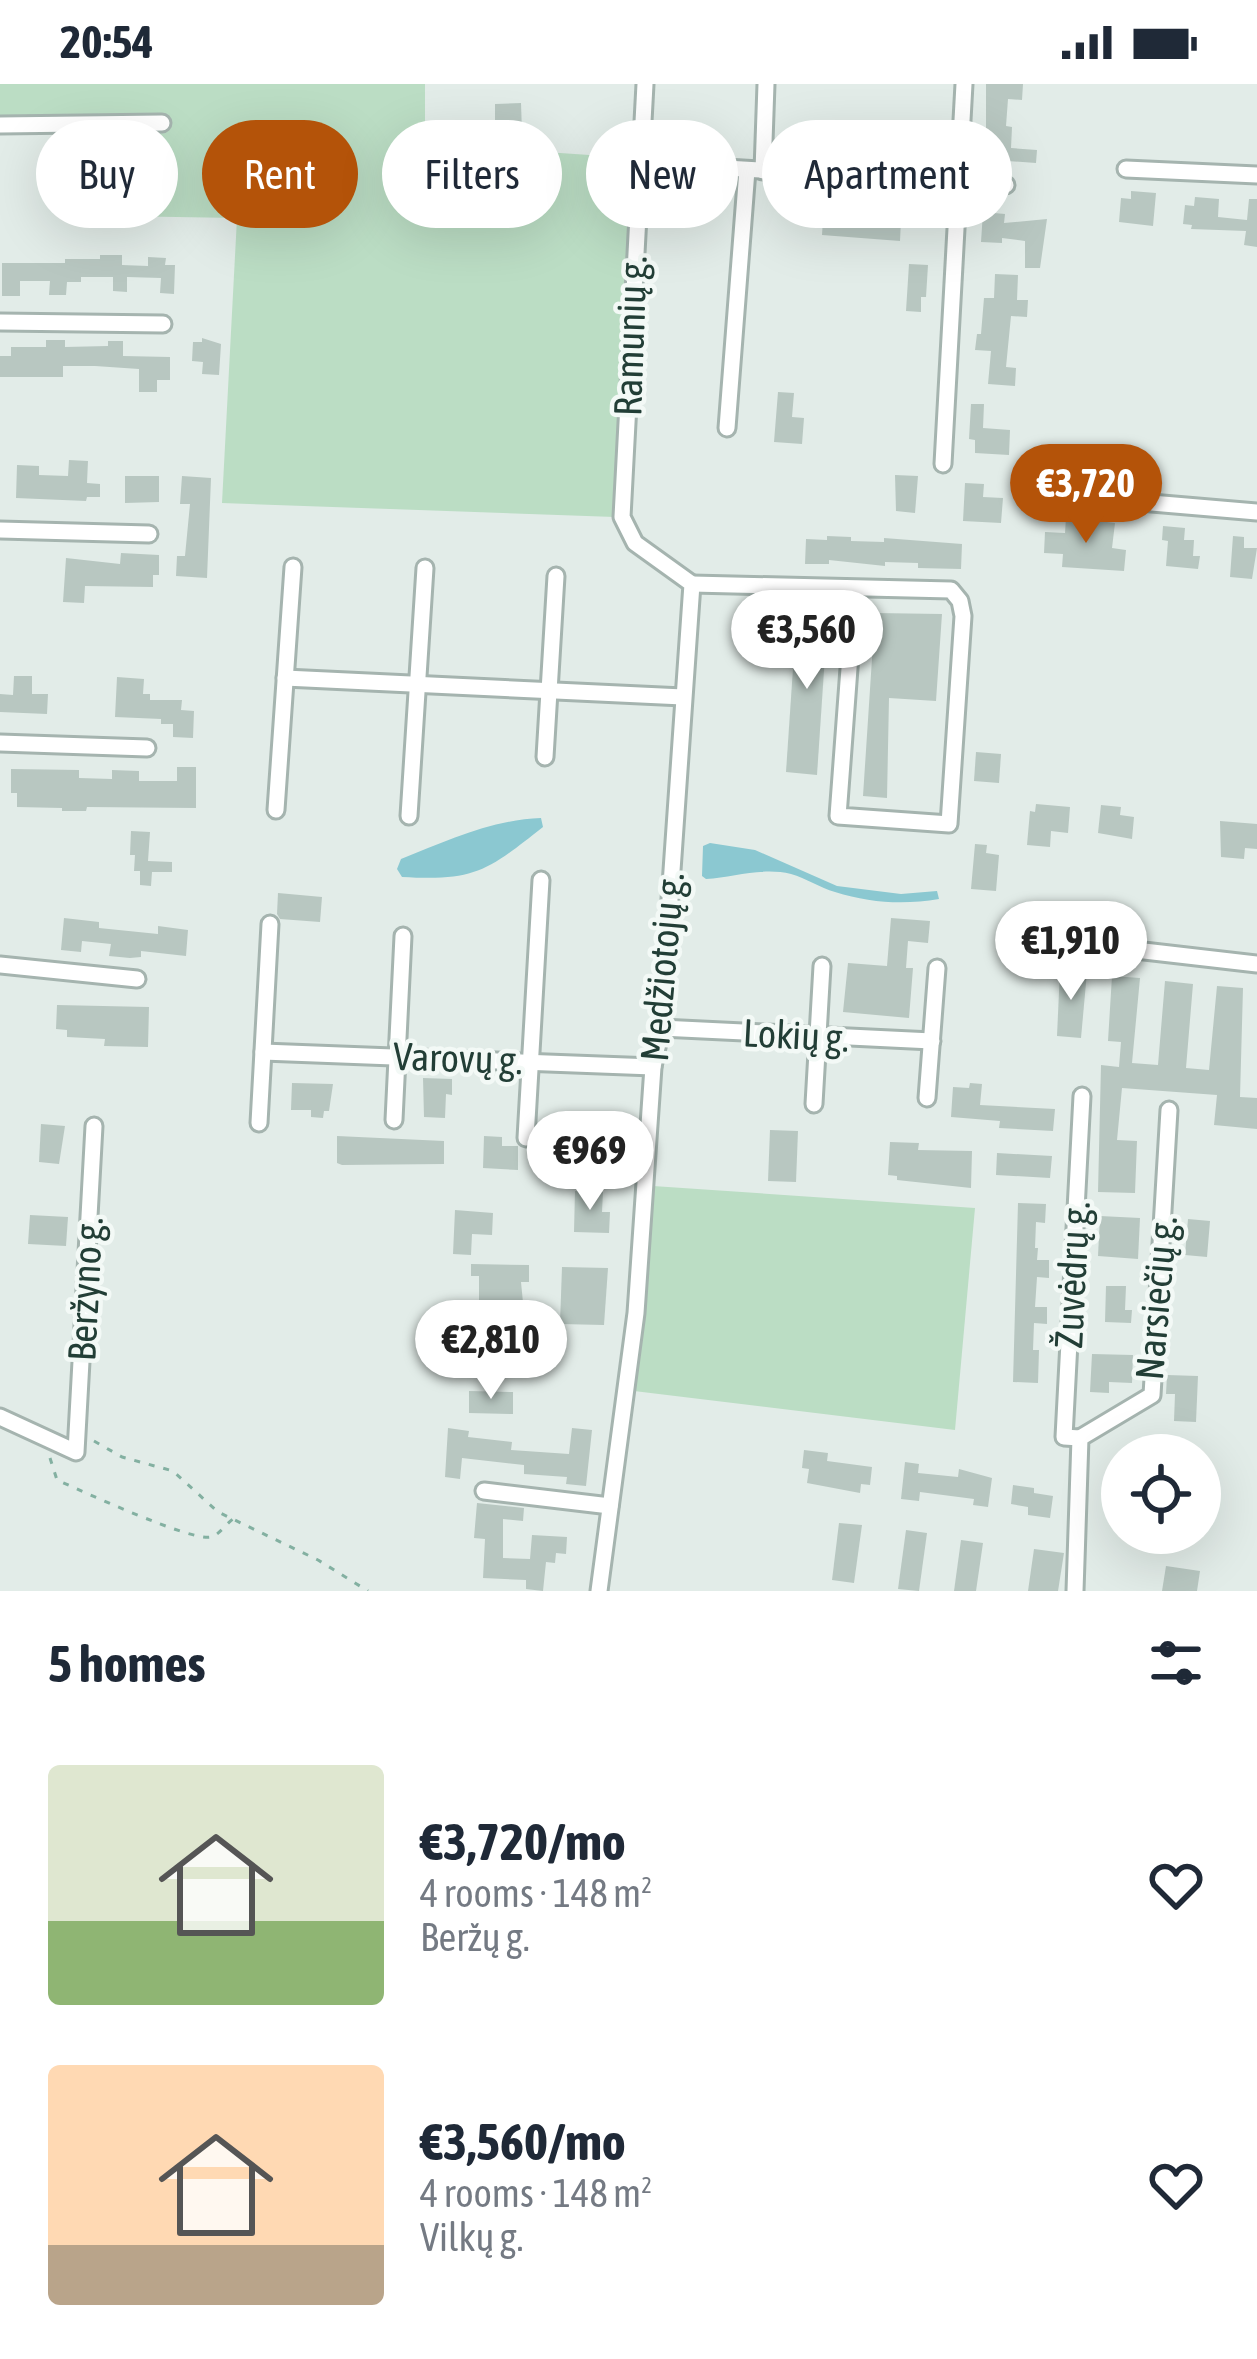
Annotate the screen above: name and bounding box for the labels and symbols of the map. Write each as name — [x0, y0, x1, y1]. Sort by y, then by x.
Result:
street label: Ramunių g. — [605, 255, 655, 417]
pin: €3,720 — [988, 444, 1184, 546]
pin: €3,560 — [709, 590, 905, 692]
street label: Medžiotojų g. — [632, 871, 692, 1063]
pin: €1,910 — [973, 901, 1169, 1003]
street label: Lokių g. — [742, 1010, 850, 1060]
street label: Varovų g. — [393, 1034, 523, 1082]
pin: €969 — [519, 1111, 661, 1213]
street label: Žuvėdrų g. — [1046, 1200, 1098, 1350]
street label: Narsiečių g. — [1127, 1214, 1185, 1382]
street label: Beržyno g. — [59, 1216, 111, 1362]
pin: €2,810 — [393, 1300, 589, 1402]

